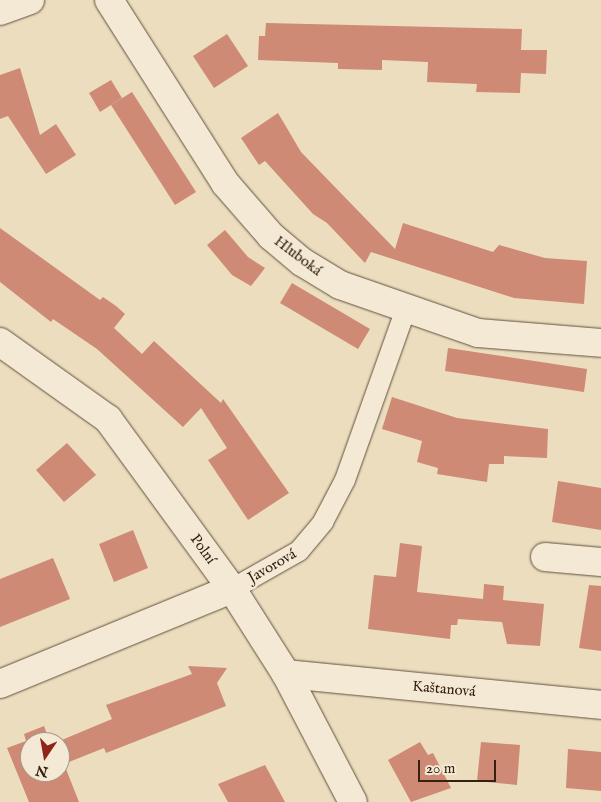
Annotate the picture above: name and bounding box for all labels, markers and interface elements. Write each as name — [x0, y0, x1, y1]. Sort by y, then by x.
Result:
street label: Hluboká — [271, 232, 325, 280]
street label: Polní — [186, 531, 220, 567]
street label: Javorová — [244, 545, 300, 587]
street label: Kaštanová — [412, 677, 476, 701]
north arrow — [20, 732, 70, 782]
scale bar — [421, 750, 498, 782]
text: 20 m — [426, 759, 455, 778]
text: N — [34, 761, 50, 781]

